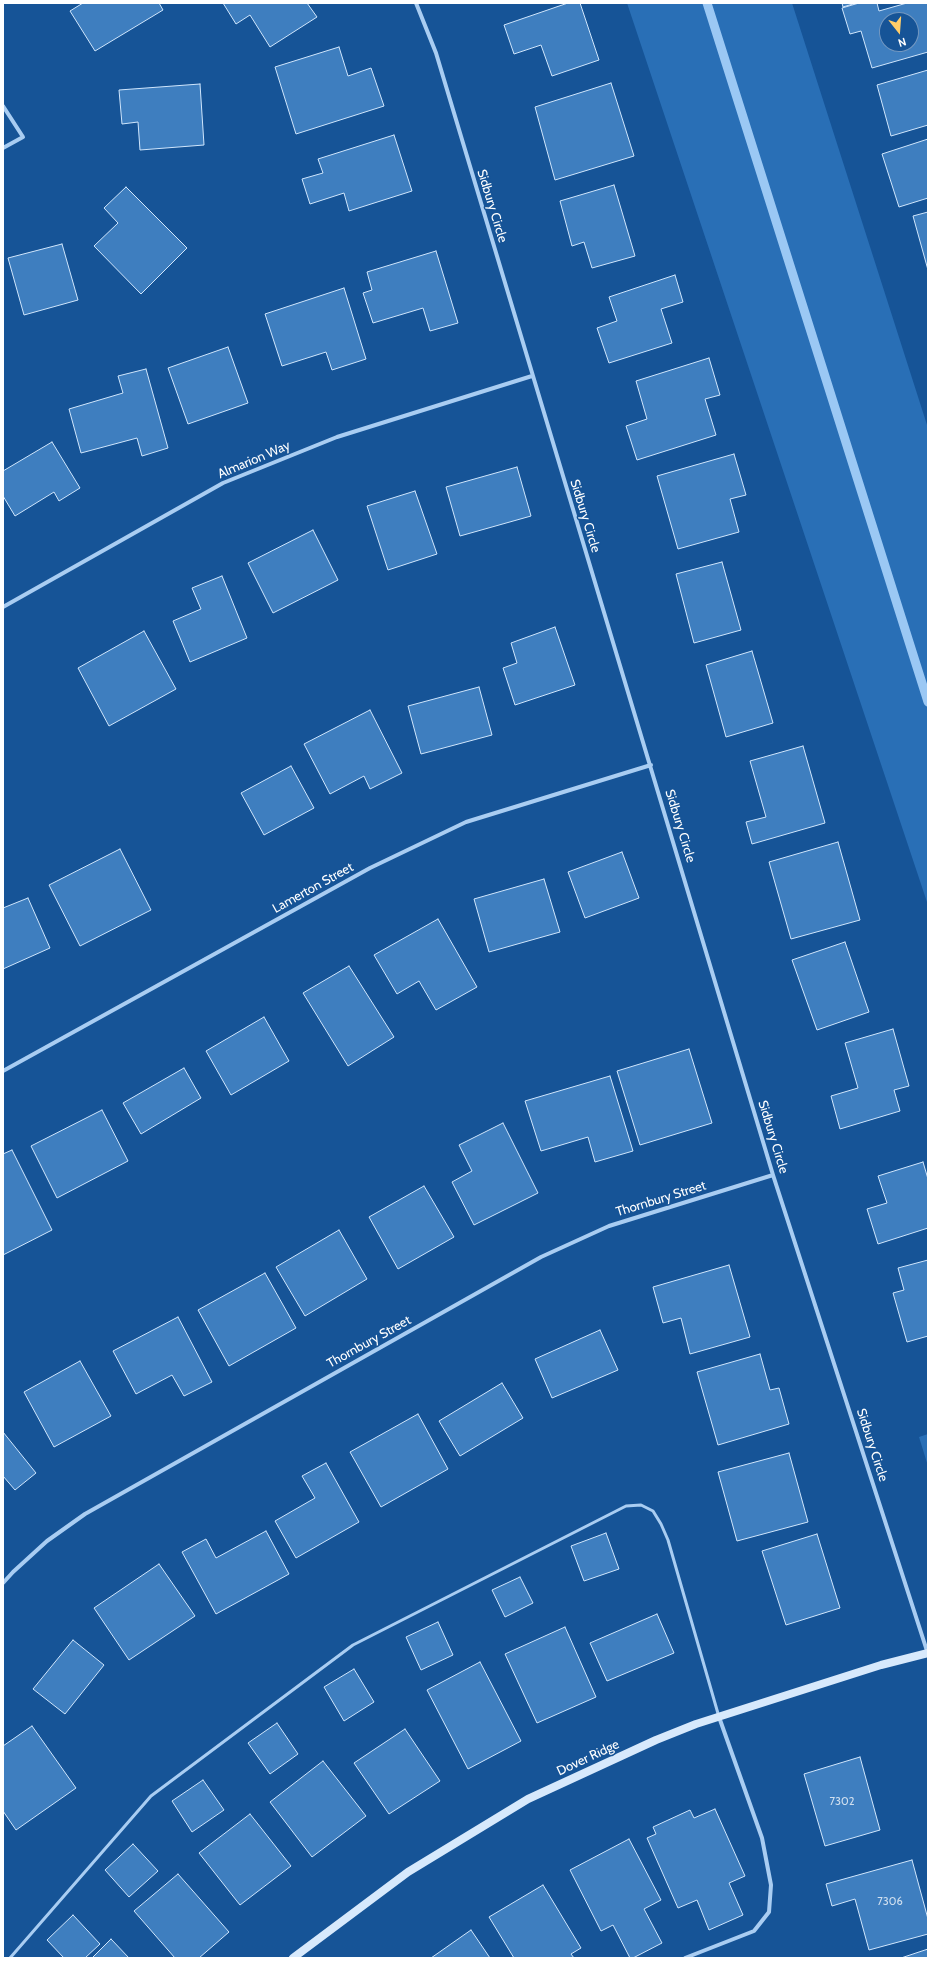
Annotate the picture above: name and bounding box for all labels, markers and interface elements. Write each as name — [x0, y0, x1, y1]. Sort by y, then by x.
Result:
north arrow — [879, 12, 919, 52]
text: N — [896, 35, 908, 50]
street label: Sidbury Circle — [473, 167, 511, 245]
street label: Almarion Way — [215, 438, 293, 482]
street label: Sidbury Circle — [566, 477, 604, 555]
street label: Sidbury Circle — [661, 787, 699, 865]
street label: Lamerton Street — [270, 859, 356, 917]
street label: Sidbury Circle — [754, 1098, 792, 1176]
street label: Thornbury Street — [614, 1178, 708, 1220]
street label: Thornbury Street — [324, 1313, 414, 1371]
street label: Sidbury Circle — [853, 1407, 891, 1483]
street label: Dover Ridge — [554, 1737, 622, 1779]
house number: 7302 — [830, 1795, 854, 1809]
house number: 7306 — [877, 1895, 903, 1909]

